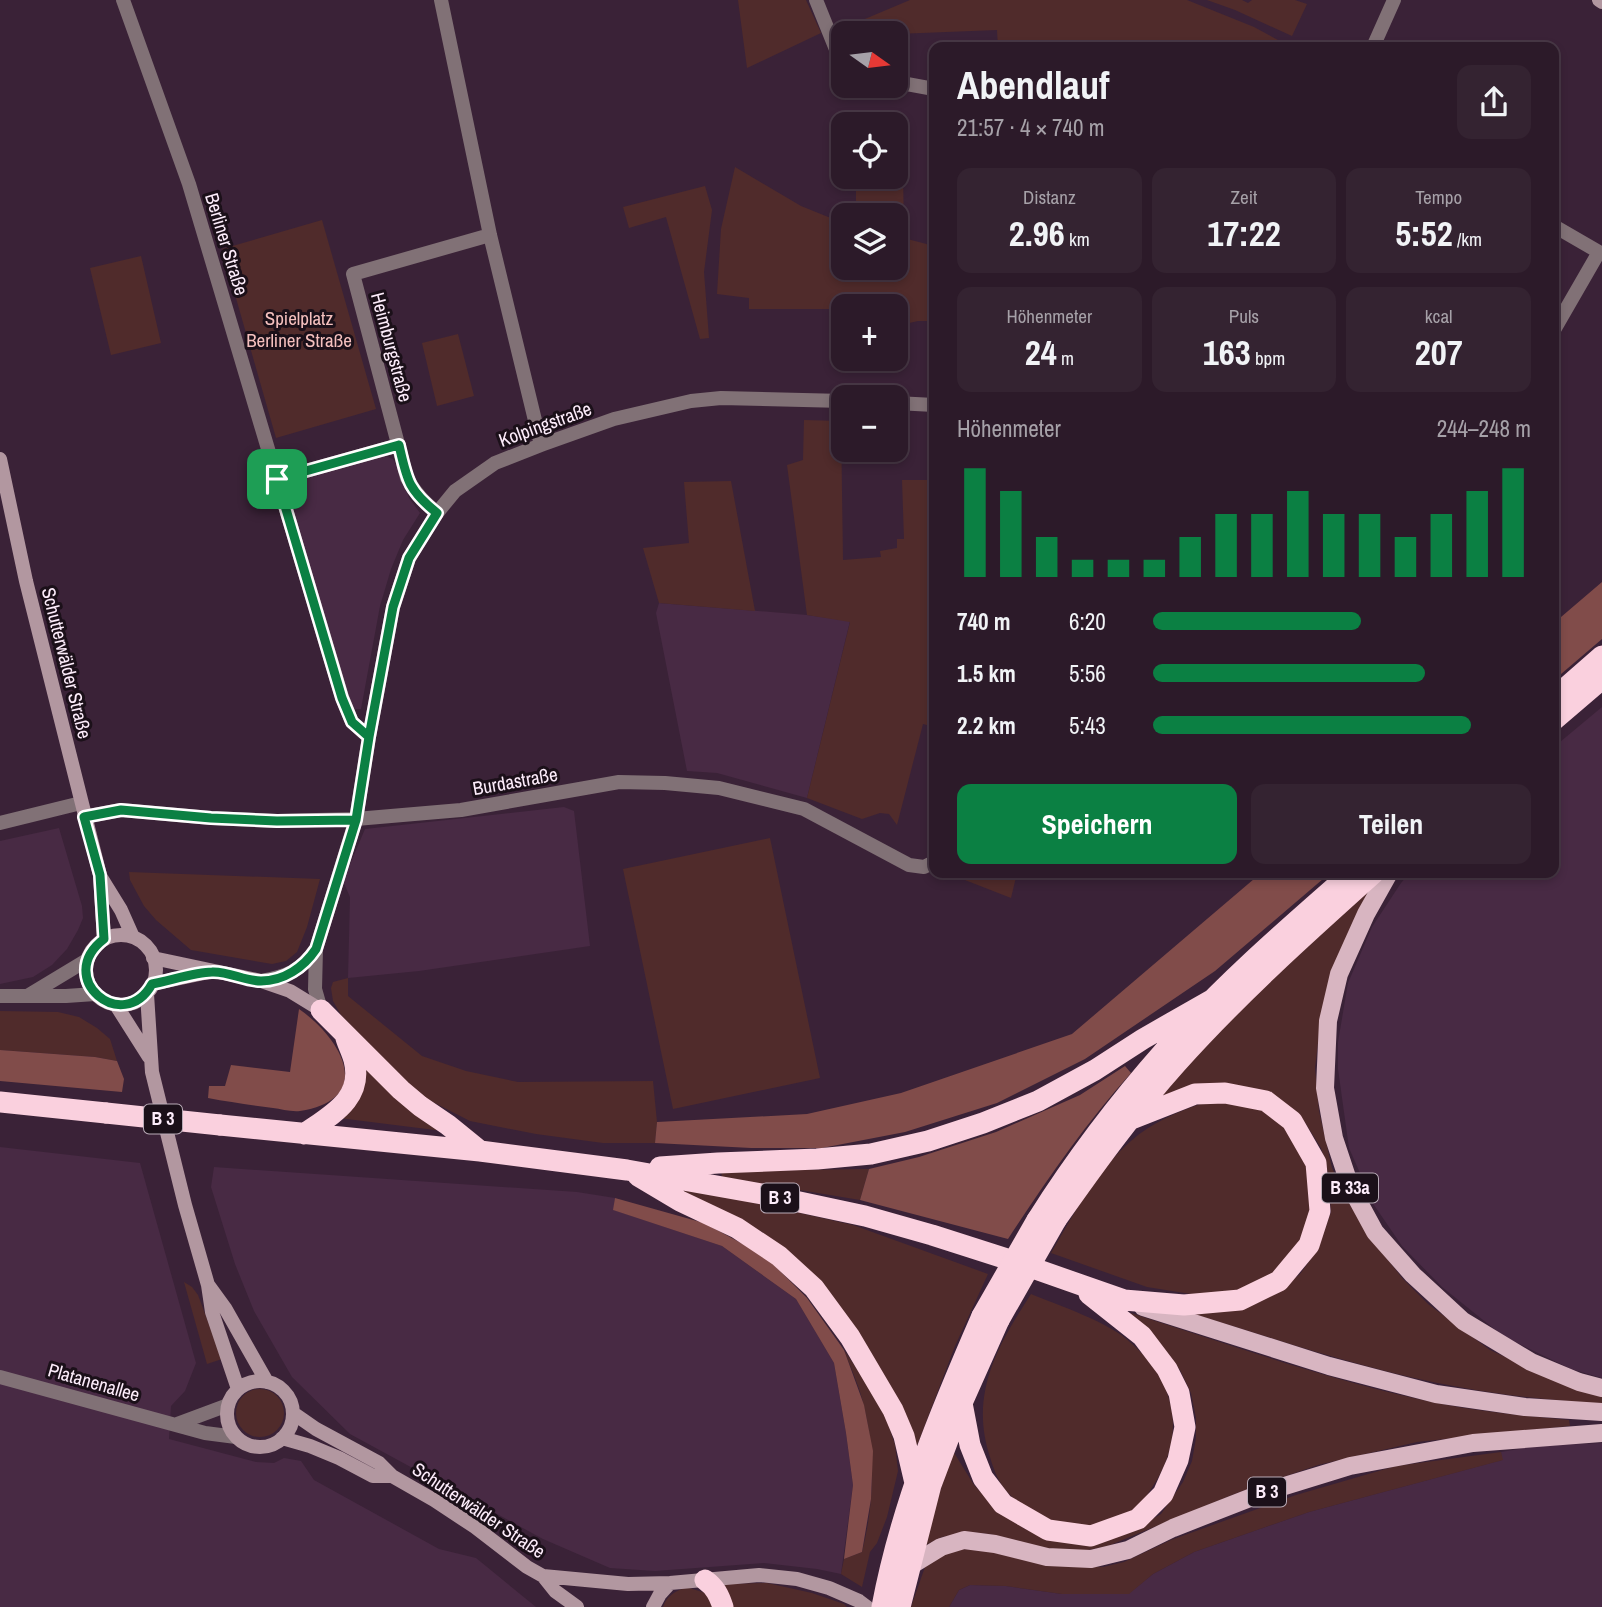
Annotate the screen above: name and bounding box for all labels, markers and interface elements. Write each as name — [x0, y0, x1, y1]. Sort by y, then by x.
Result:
north arrow — [831, 21, 908, 98]
map controls — [831, 21, 908, 462]
text: Abendlauf — [957, 60, 1109, 111]
button: share — [1457, 65, 1531, 139]
button: locate — [831, 112, 908, 189]
text: 21:57 · 4 × 740 m — [957, 112, 1104, 143]
text: Distanz — [1023, 184, 1076, 210]
text: Zeit — [1231, 184, 1257, 210]
text: Tempo — [1415, 184, 1462, 210]
street label: Berliner Straße — [199, 190, 255, 298]
button: layers — [831, 203, 908, 280]
text: 2.96 — [1009, 210, 1065, 257]
text: 17:22 — [1207, 210, 1281, 257]
text: 5:52 — [1395, 210, 1453, 257]
text: km — [1065, 226, 1090, 252]
text: /km — [1453, 226, 1482, 252]
street label: Heimburgstraße — [365, 289, 419, 405]
button: + — [831, 294, 908, 371]
text: Höhenmeter — [1006, 303, 1092, 329]
text: Puls — [1229, 303, 1259, 329]
text: kcal — [1425, 303, 1453, 329]
park label: Spielplatz Berliner Straße — [246, 305, 352, 353]
text: 24 — [1025, 329, 1057, 376]
text: 163 — [1203, 329, 1251, 376]
text: 207 — [1415, 329, 1463, 376]
text: m — [1057, 345, 1074, 371]
text: bpm — [1251, 345, 1285, 371]
button: − — [831, 385, 908, 462]
street label: Kolpingstraße — [495, 395, 595, 453]
text: Höhenmeter — [957, 413, 1061, 444]
text: 244–248 m — [1437, 413, 1531, 444]
pin — [247, 449, 307, 509]
icon: arrive — [258, 460, 296, 498]
street label: Schutterwälder Straße — [36, 585, 98, 741]
text: 740 m — [957, 606, 1010, 637]
text: 6:20 — [1069, 606, 1106, 637]
text: 1.5 km — [957, 658, 1016, 689]
text: 5:56 — [1069, 658, 1106, 689]
text: 2.2 km — [957, 710, 1016, 741]
text: 5:43 — [1069, 710, 1106, 741]
street label: Burdastraße — [471, 761, 559, 801]
button: Speichern — [957, 784, 1237, 864]
button: Teilen — [1251, 784, 1531, 864]
road number: B 3 — [144, 1104, 182, 1134]
road number: B 33a — [1322, 1174, 1378, 1203]
road number: B 3 — [761, 1184, 799, 1212]
street label: Platanenallee — [45, 1356, 143, 1408]
street label: Schutterwälder Straße — [407, 1456, 551, 1564]
road number: B 3 — [1248, 1478, 1286, 1506]

